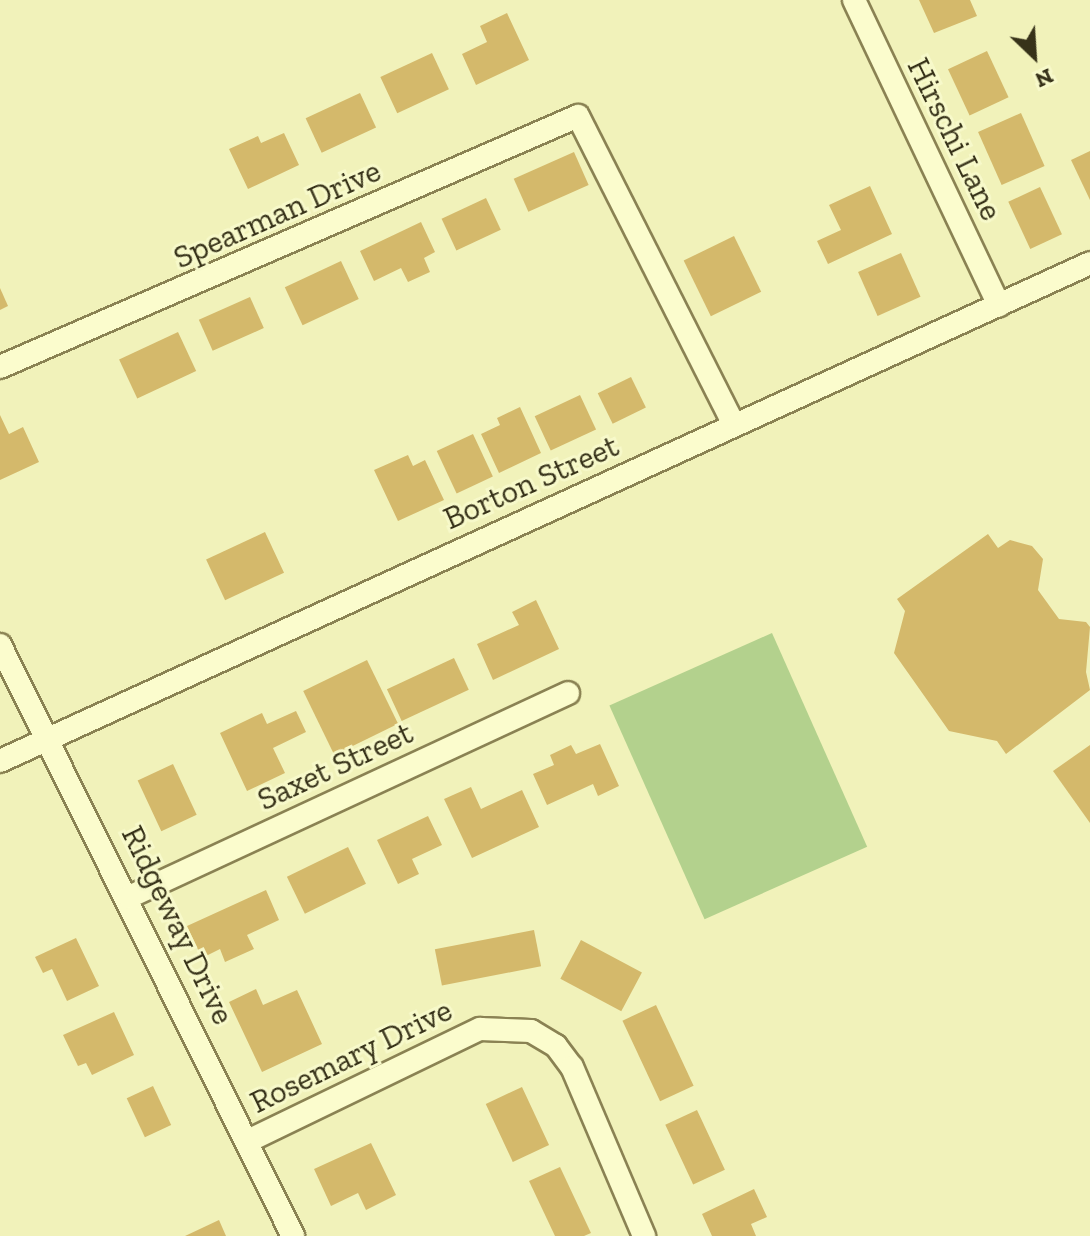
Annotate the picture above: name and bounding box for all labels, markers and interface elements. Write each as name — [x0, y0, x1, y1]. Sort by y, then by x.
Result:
north arrow — [994, 16, 1074, 96]
street label: Hirschi Lane — [899, 52, 1011, 226]
text: N — [1031, 62, 1058, 94]
street label: Spearman Drive — [168, 151, 386, 277]
street label: Borton Street — [438, 426, 624, 538]
street label: Saxet Street — [251, 713, 419, 819]
street label: Ridgeway Drive — [113, 819, 243, 1031]
street label: Rosemary Drive — [244, 990, 458, 1122]

